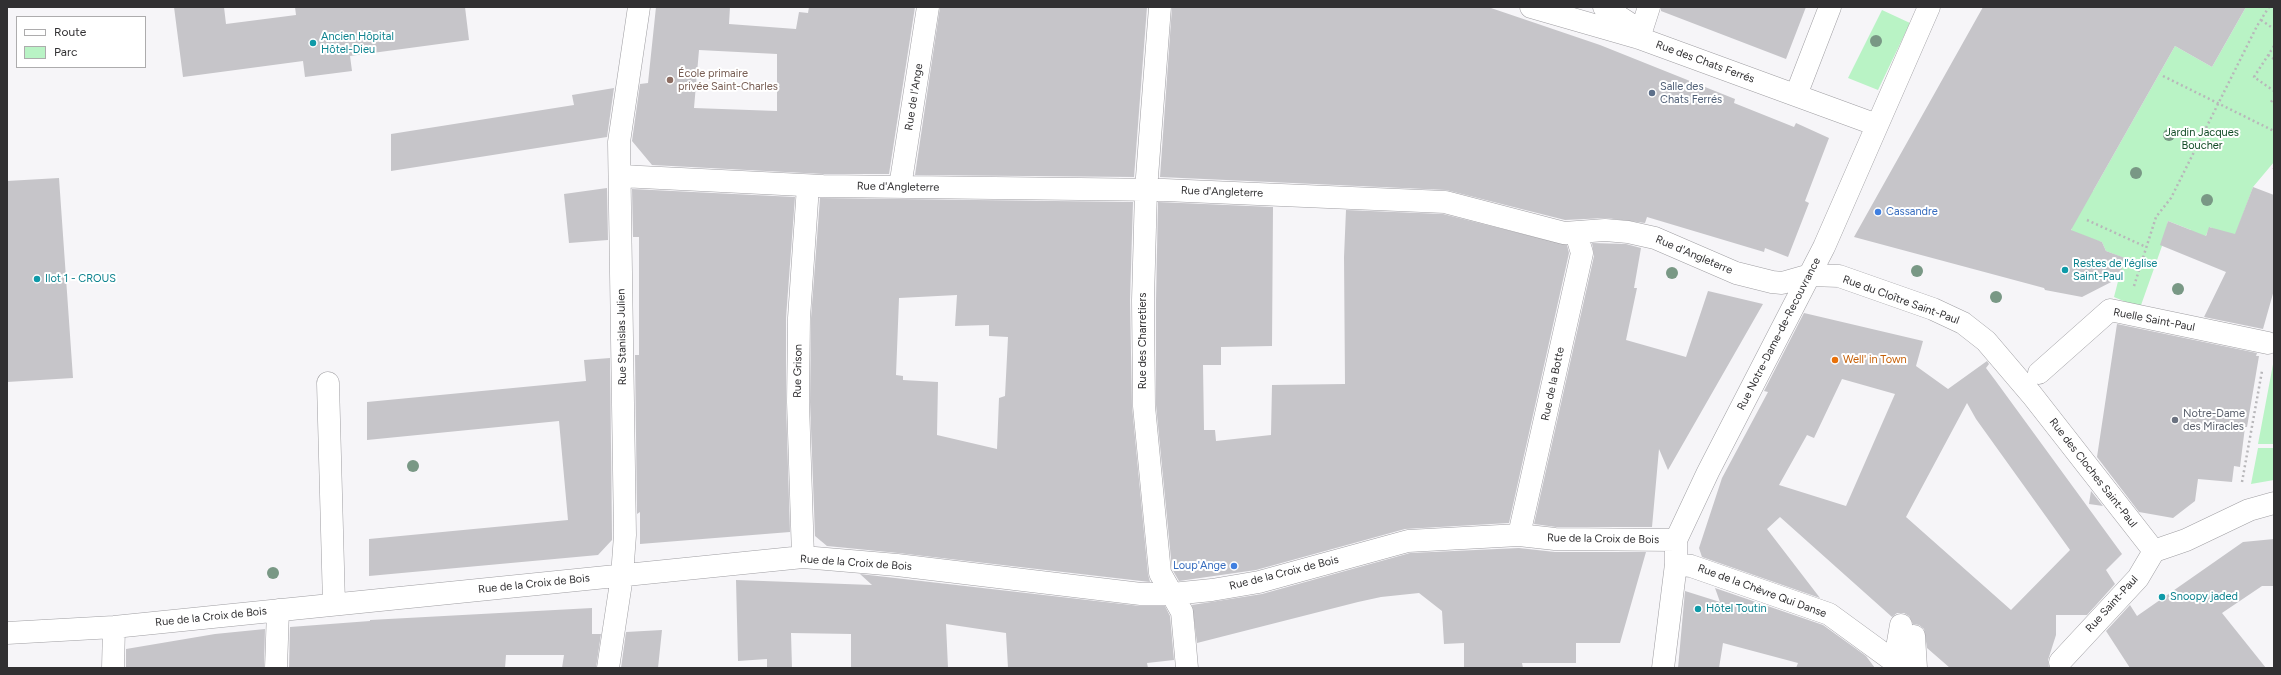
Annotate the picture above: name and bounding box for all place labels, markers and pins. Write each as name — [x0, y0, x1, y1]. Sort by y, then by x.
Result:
place label: Ancien Hôpital Hôtel-Dieu — [321, 30, 394, 56]
marker: Ancien Hôpital Hôtel-Dieu — [308, 38, 318, 48]
place label: École primaire privée Saint-Charles — [678, 67, 778, 93]
marker: École primaire privée Saint-Charles — [665, 75, 675, 85]
place label: Salle des Chats Ferrés — [1660, 80, 1722, 106]
marker: Salle des Chats Ferrés — [1647, 88, 1657, 98]
place label: Cassandre — [1886, 205, 1938, 219]
marker: Cassandre — [1873, 207, 1883, 217]
place label: Restes de l'église Saint-Paul — [2073, 257, 2157, 283]
marker: Restes de l'église Saint-Paul — [2060, 265, 2070, 275]
place label: Ilot 1 - CROUS — [45, 272, 116, 286]
marker: Ilot 1 - CROUS — [32, 274, 42, 284]
place label: Well' in Town — [1843, 353, 1907, 367]
marker: Well' in Town — [1830, 355, 1840, 365]
place label: Notre-Dame des Miracles — [2183, 407, 2245, 433]
marker: Notre-Dame des Miracles — [2170, 415, 2180, 425]
place label: Loup'Ange — [1173, 559, 1226, 573]
marker: Loup'Ange — [1229, 561, 1239, 571]
place label: Snoopy jaded — [2170, 590, 2238, 604]
marker: Snoopy jaded — [2157, 592, 2167, 602]
place label: Hôtel Toutin — [1706, 602, 1767, 616]
marker: Hôtel Toutin — [1693, 604, 1703, 614]

